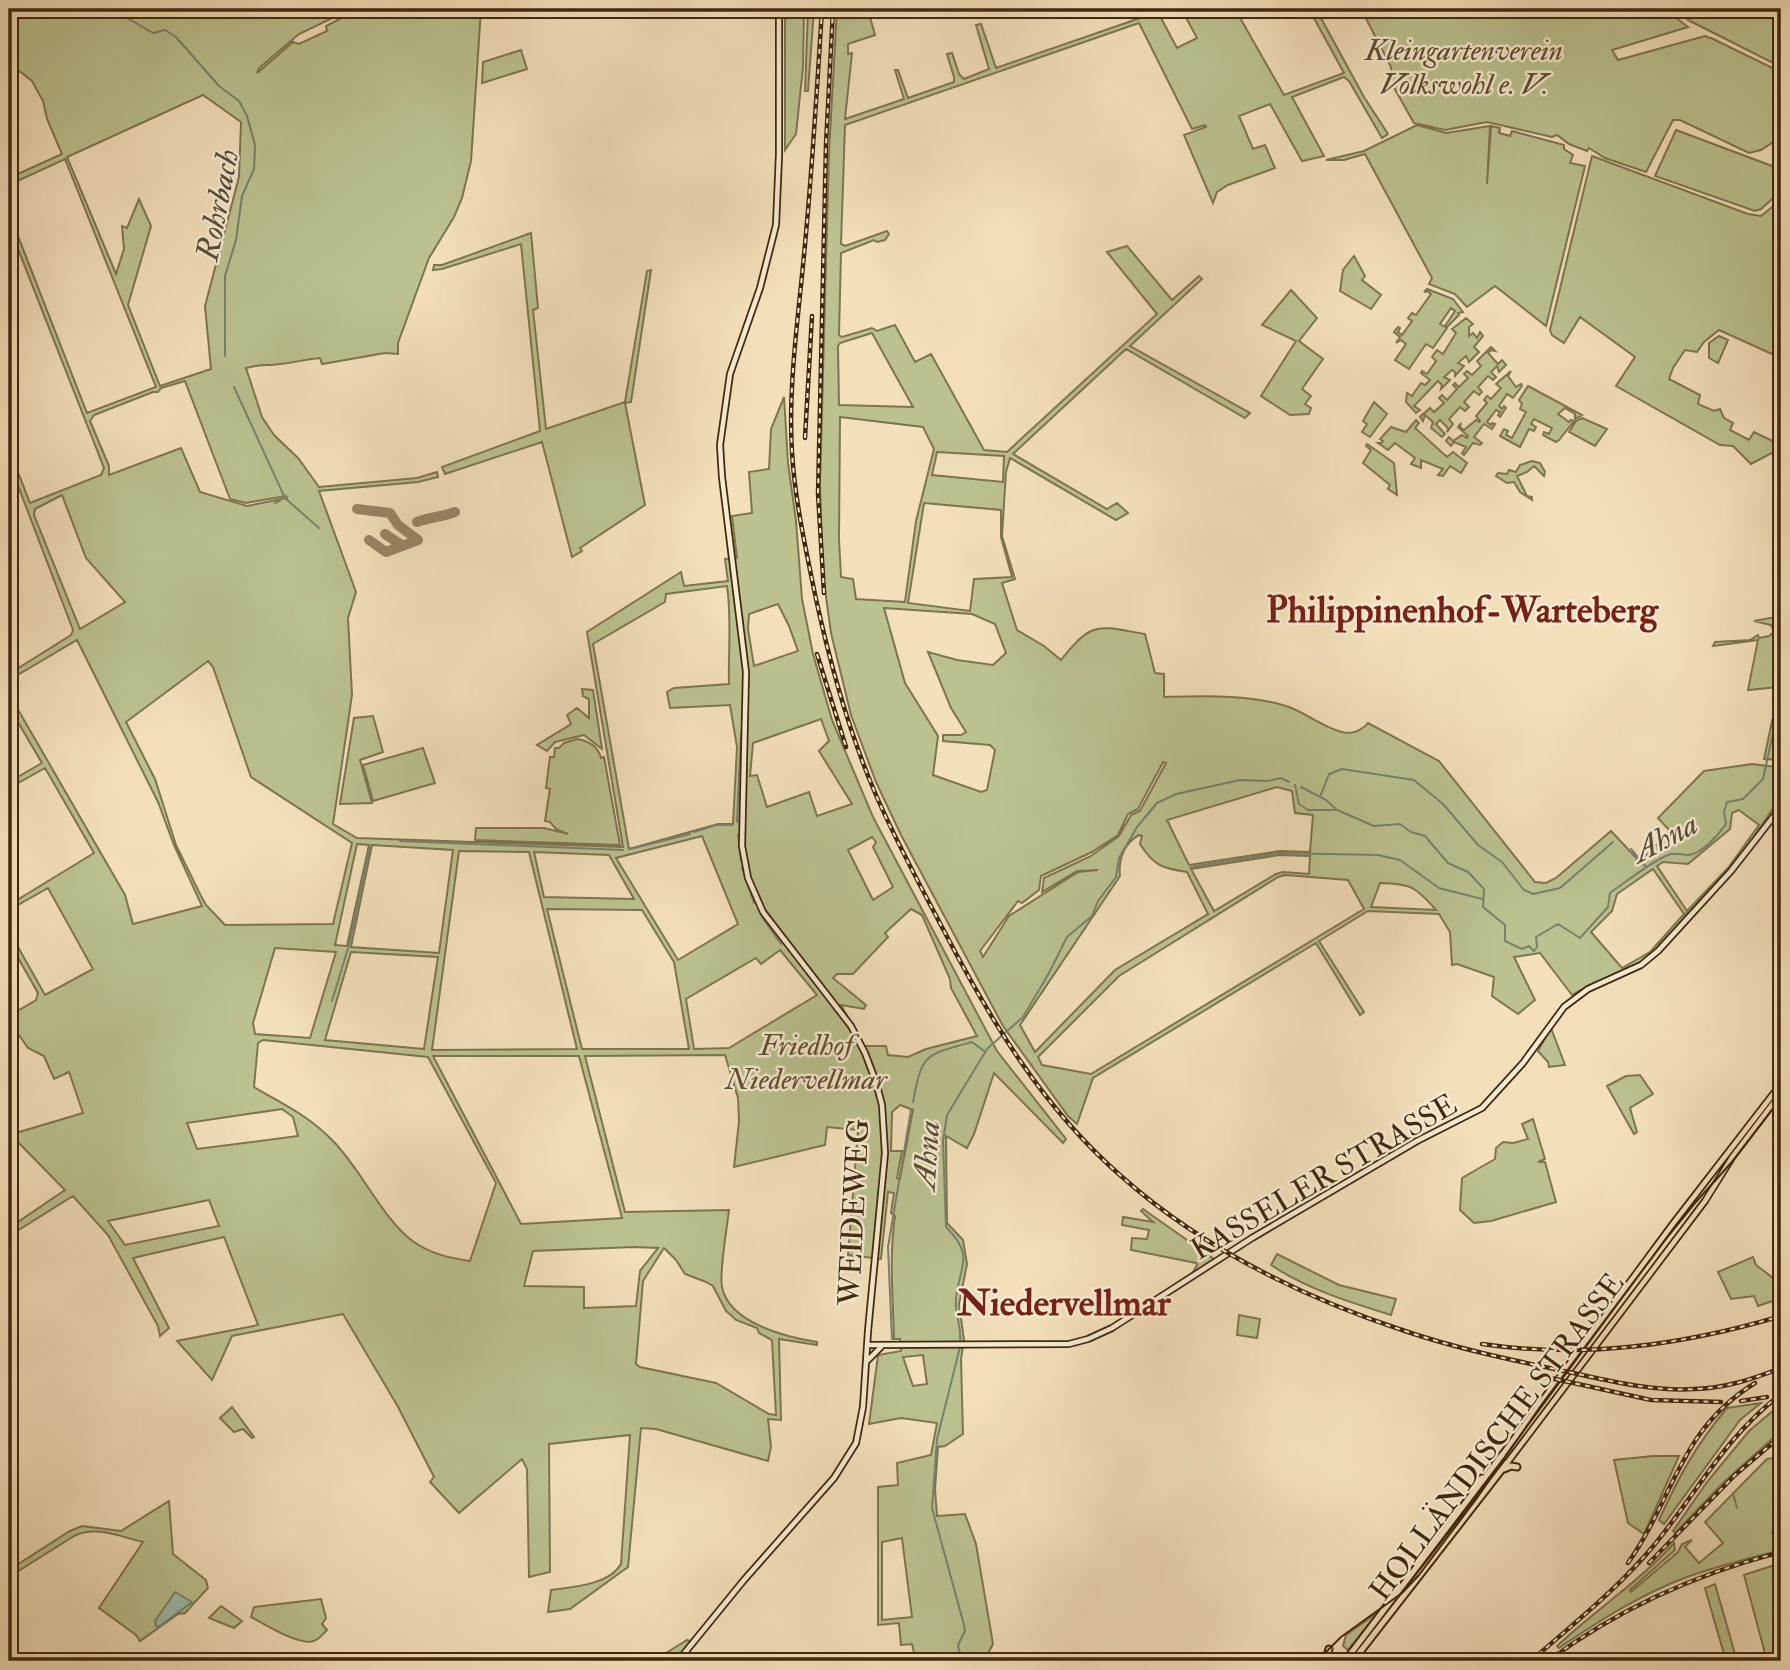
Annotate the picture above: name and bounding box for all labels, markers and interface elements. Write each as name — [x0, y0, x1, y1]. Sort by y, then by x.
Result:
park label: Kleingartenverein Volkswohl e. V. — [1363, 32, 1563, 103]
water label: Rohrbach — [187, 146, 248, 265]
district label: Philippinenhof-Warteberg — [1266, 587, 1660, 634]
water label: Ahna — [1623, 804, 1705, 873]
park label: Friedhof Niedervellmar — [723, 1027, 888, 1098]
street label: KASSELER STRASSE — [1185, 1086, 1463, 1268]
street label: WEIDEWEG — [831, 1118, 877, 1307]
water label: Ahna — [904, 1119, 949, 1194]
street label: HOLLÄNDISCHE STRASSE — [1362, 1266, 1632, 1608]
district label: Niedervellmar — [956, 1280, 1172, 1327]

